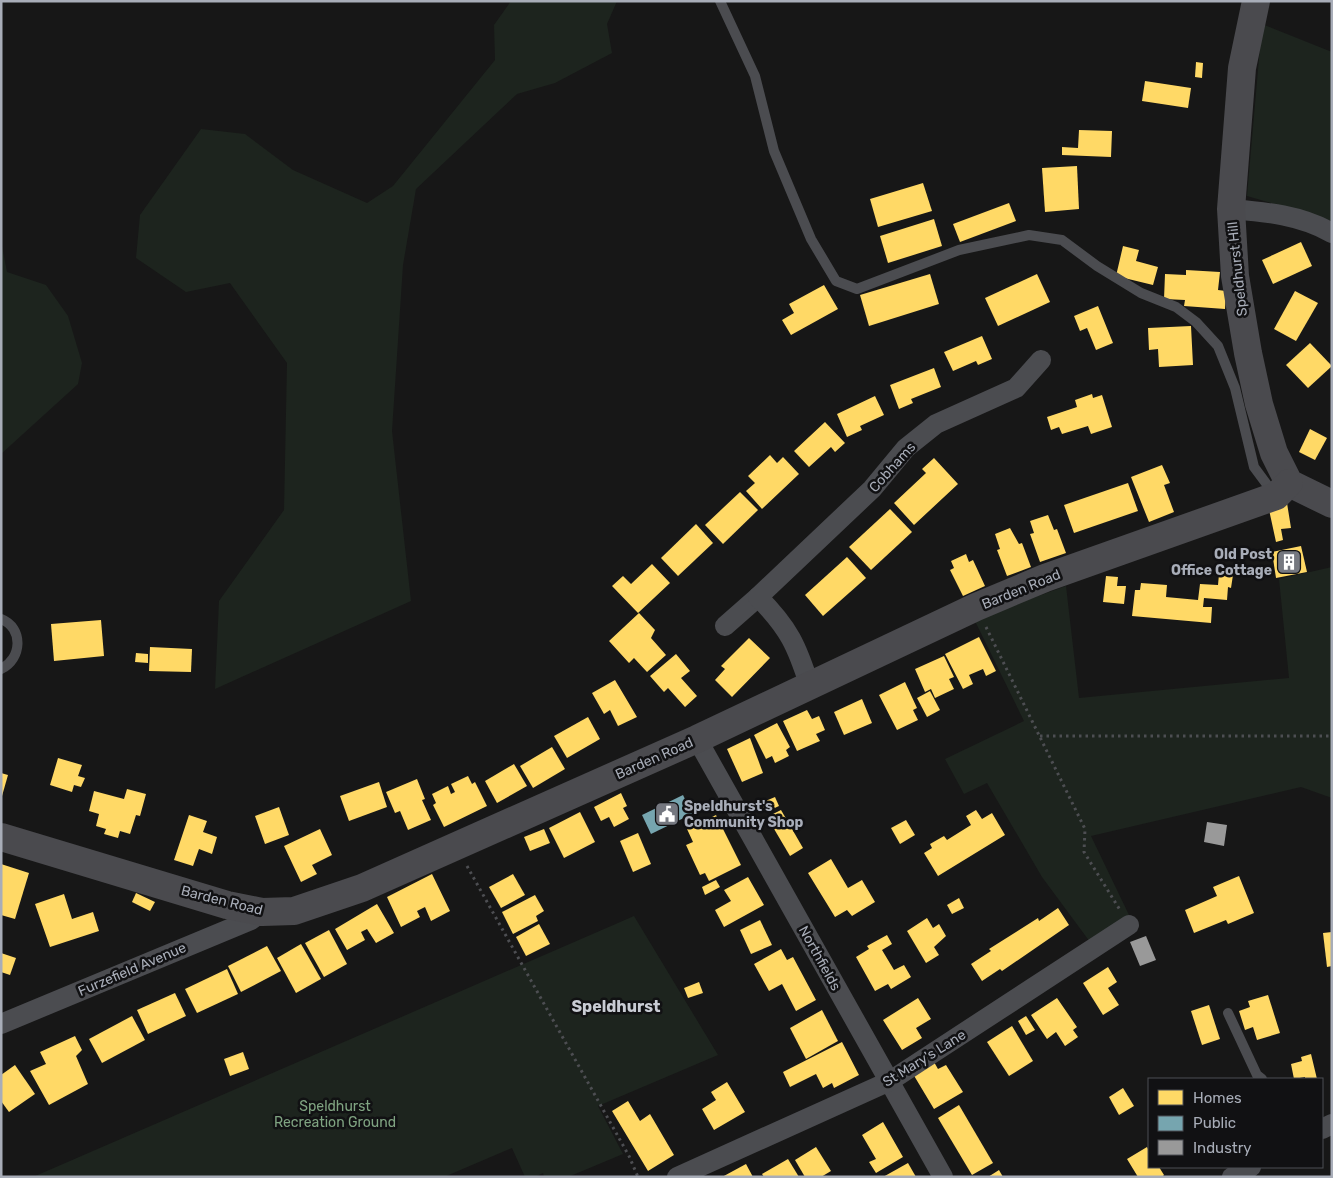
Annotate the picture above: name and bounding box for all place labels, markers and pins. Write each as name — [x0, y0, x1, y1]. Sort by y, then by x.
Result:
place label: Old Post Office Cottage — [1171, 546, 1272, 579]
building icon: Old Post Office Cottage — [1276, 549, 1302, 575]
place label: Speldhurst's Community Shop — [684, 798, 803, 831]
public building icon: Speldhurst's Community Shop — [654, 801, 680, 827]

